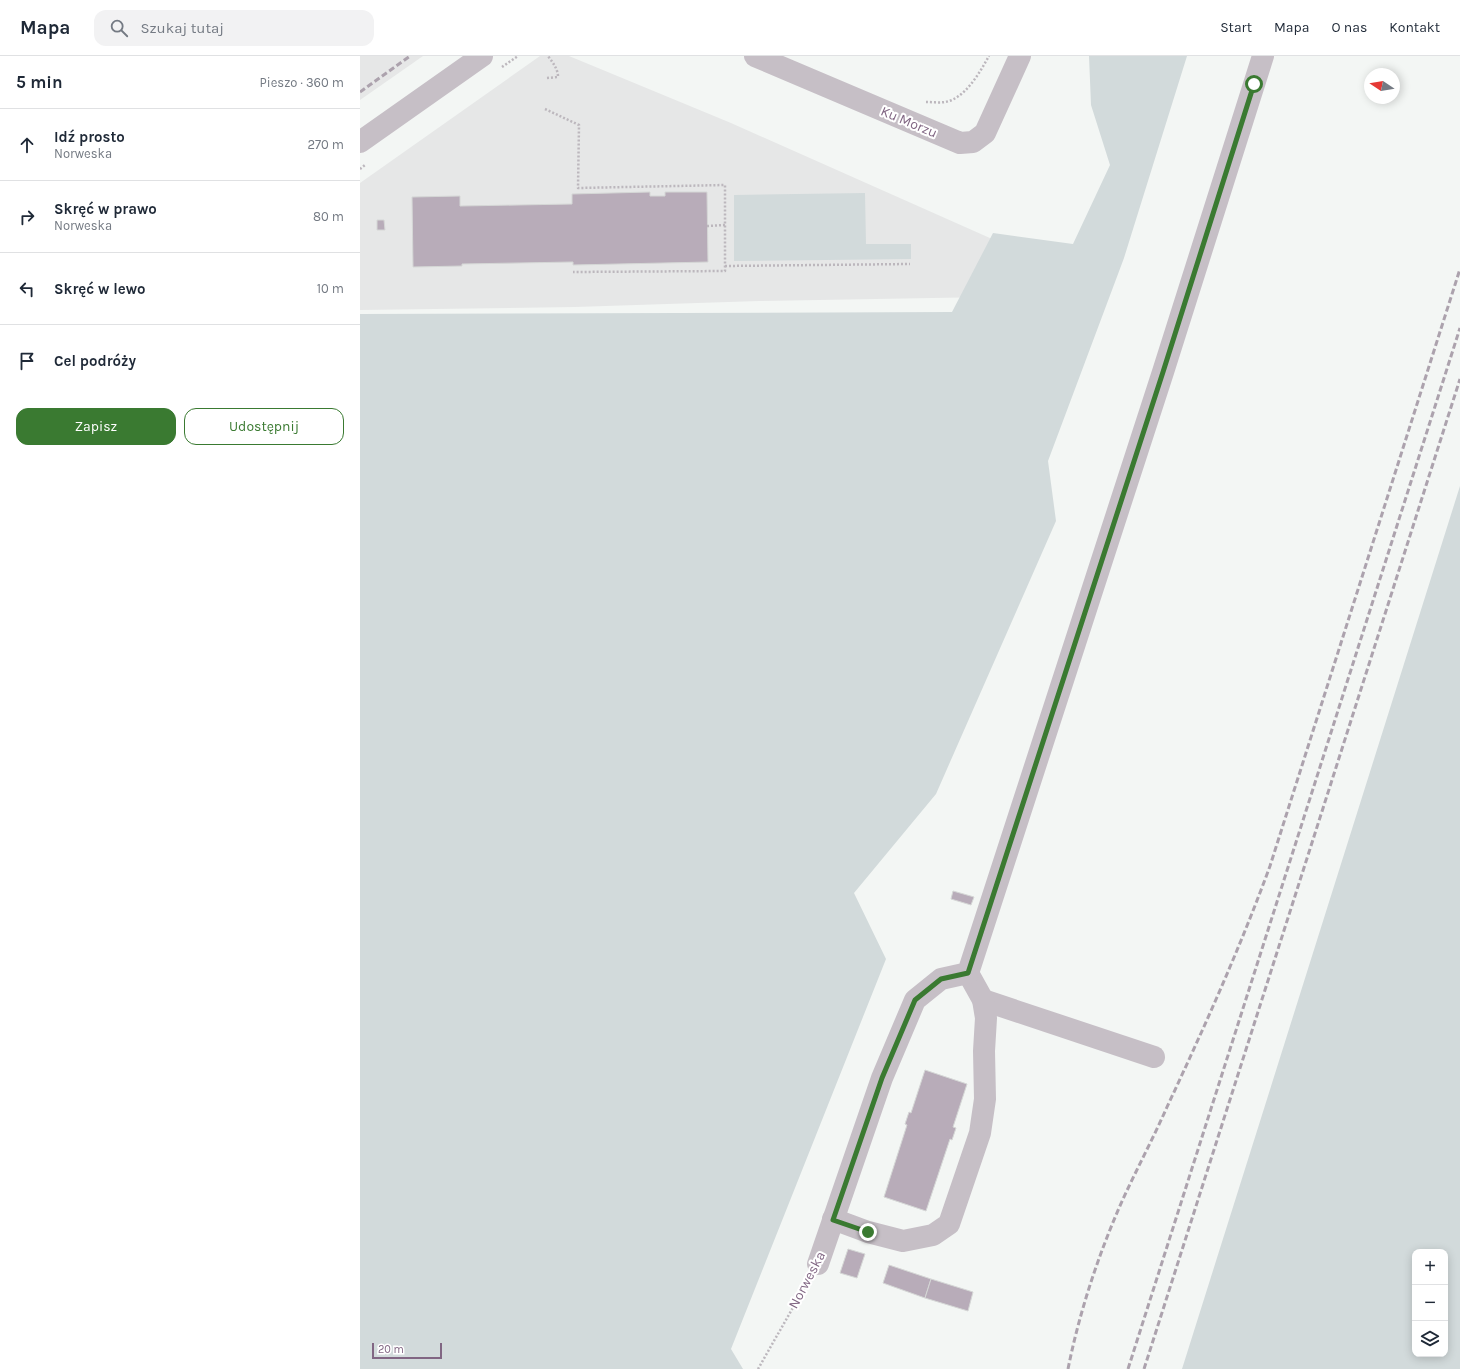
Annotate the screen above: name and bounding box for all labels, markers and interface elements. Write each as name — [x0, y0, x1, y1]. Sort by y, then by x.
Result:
search box — [94, 10, 374, 46]
text: Mapa — [20, 17, 70, 39]
icon: search — [108, 17, 130, 39]
text: Szukaj tutaj — [140, 19, 224, 37]
text: Start — [1220, 19, 1252, 36]
text: Mapa — [1274, 19, 1309, 36]
text: O nas — [1331, 19, 1367, 36]
text: Kontakt — [1389, 19, 1440, 36]
north arrow — [1364, 68, 1400, 104]
text: 5 min — [16, 72, 63, 92]
text: Pieszo · 360 m — [260, 75, 344, 90]
route start — [1245, 75, 1263, 93]
street label: Ku Morzu — [878, 102, 940, 142]
text: Idź prosto — [54, 128, 125, 146]
icon: ahead — [16, 134, 38, 156]
text: 270 m — [307, 137, 344, 152]
text: Norweska — [54, 146, 112, 161]
text: Skręć w prawo — [54, 200, 157, 218]
icon: right — [16, 206, 38, 228]
text: 80 m — [313, 209, 344, 224]
text: Norweska — [54, 218, 112, 233]
icon: left — [16, 278, 38, 300]
text: Skręć w lewo — [54, 280, 146, 298]
text: 10 m — [317, 281, 344, 296]
icon: arrive — [16, 350, 38, 372]
text: Cel podróży — [54, 352, 136, 370]
button: Zapisz — [16, 408, 176, 445]
button: Udostępnij — [184, 408, 344, 445]
route end — [859, 1223, 877, 1241]
street label: Norweska — [785, 1248, 829, 1312]
map controls — [1412, 1249, 1448, 1357]
button: + — [1412, 1249, 1448, 1285]
button: − — [1412, 1285, 1448, 1321]
button: layers — [1412, 1321, 1448, 1357]
scale bar — [372, 1341, 442, 1360]
text: 20 m — [378, 1343, 404, 1356]

